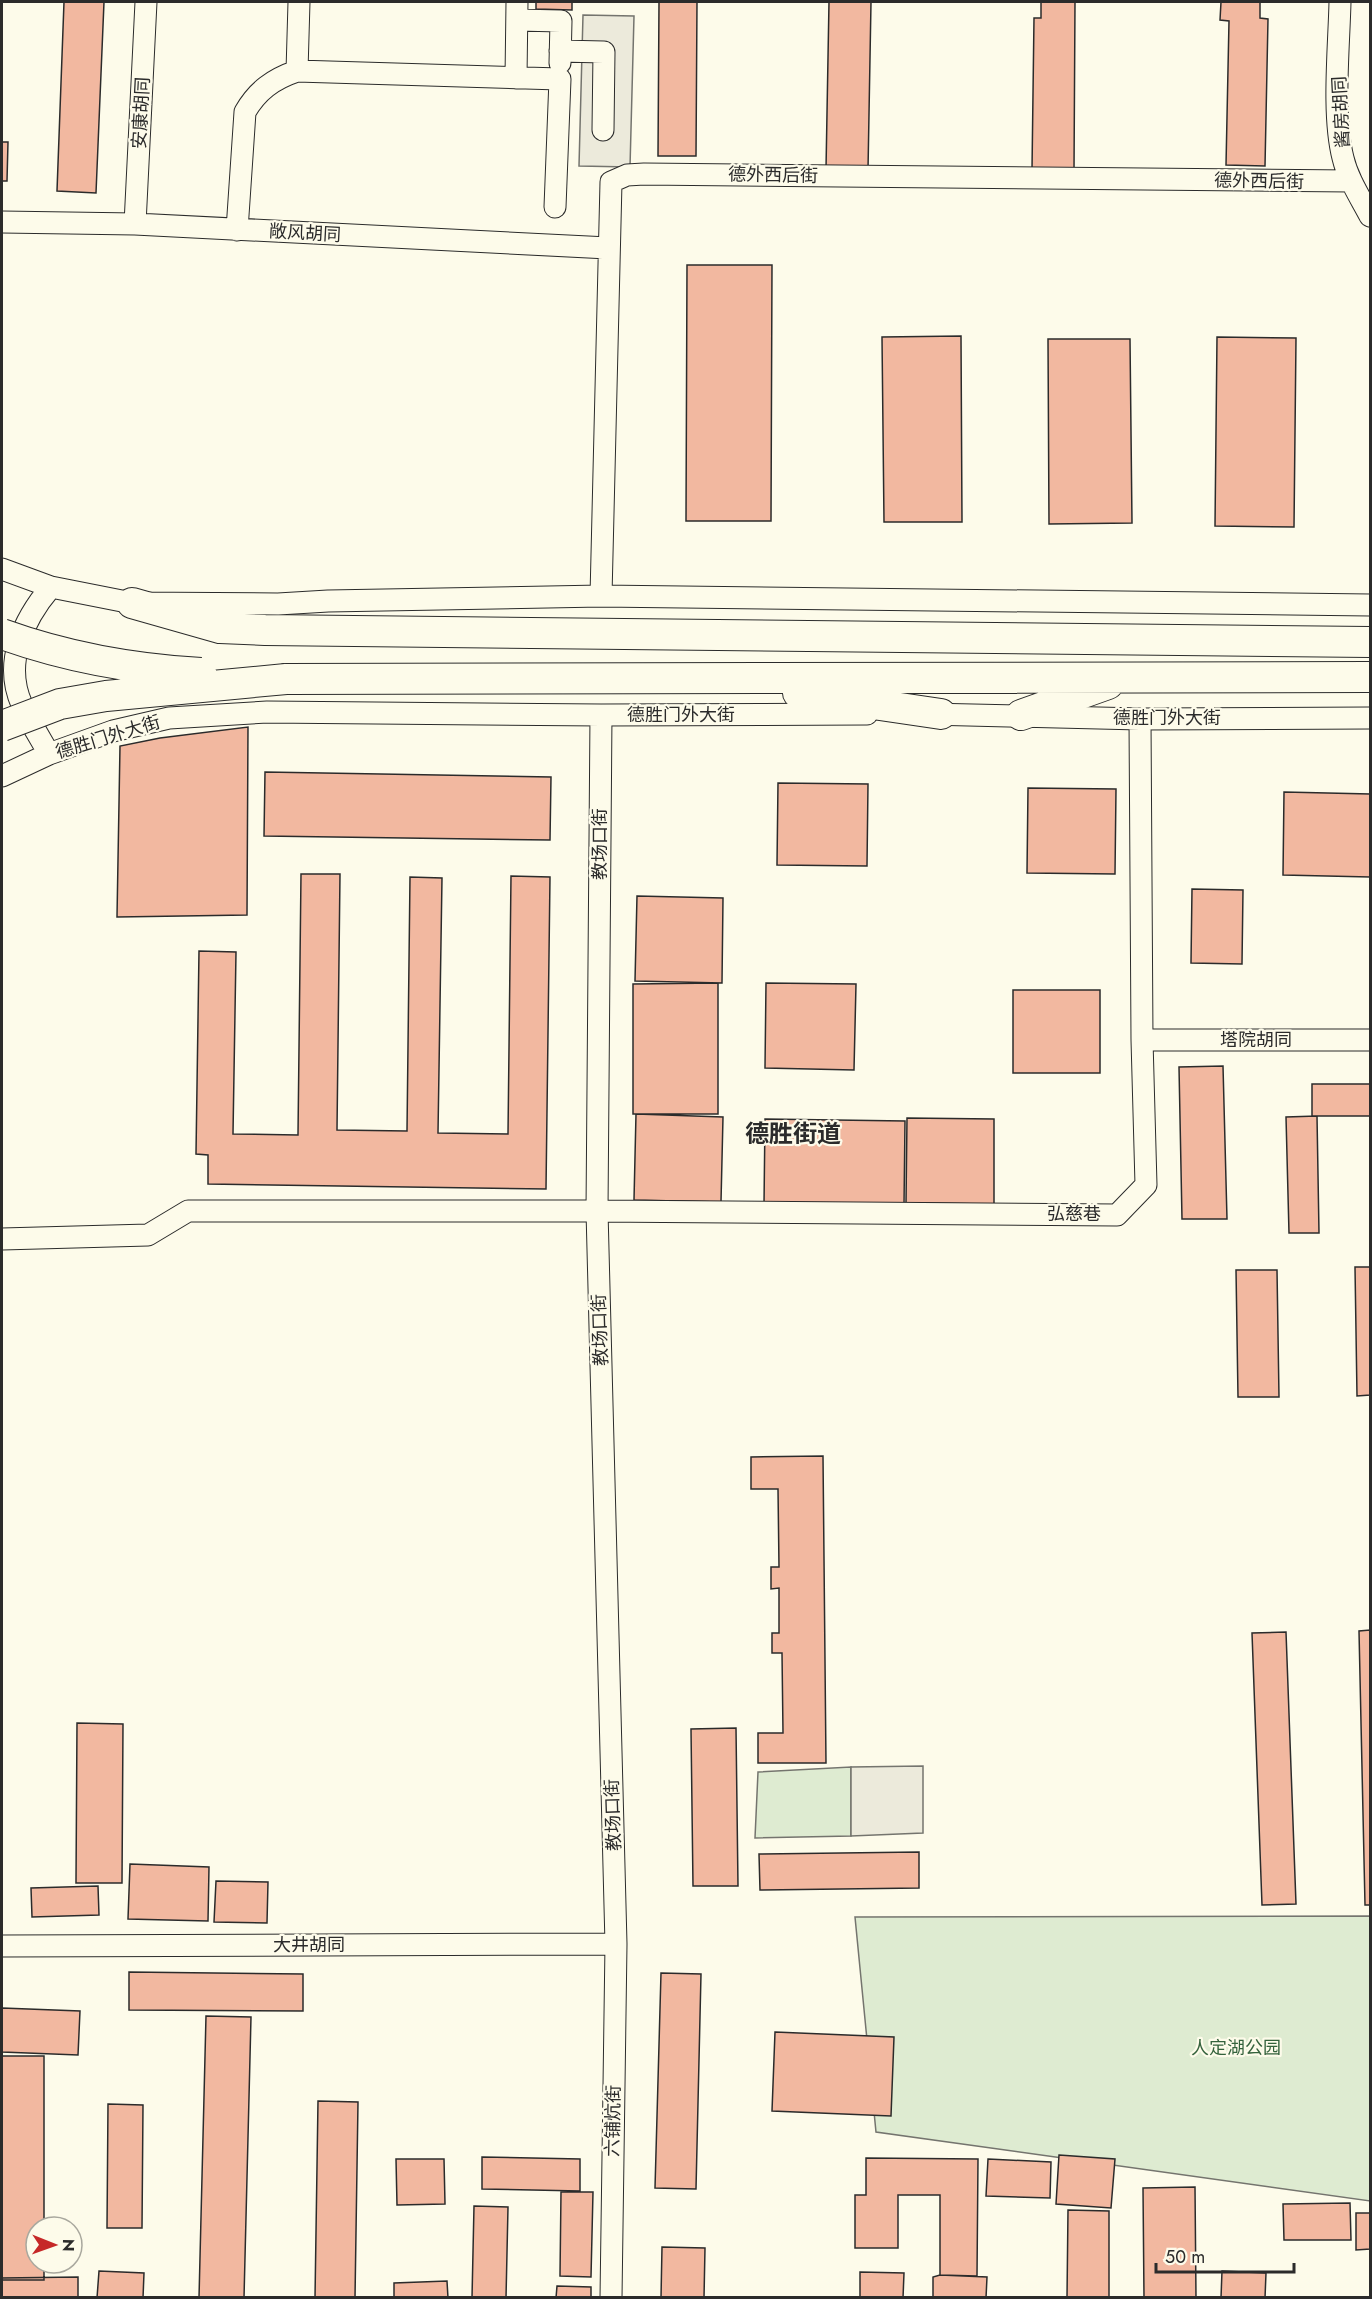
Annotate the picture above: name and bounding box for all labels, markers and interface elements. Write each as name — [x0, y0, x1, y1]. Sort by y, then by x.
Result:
street label: 酱房胡同 — [1326, 75, 1356, 149]
street label: 安康胡同 — [126, 76, 156, 150]
street label: 德外西后街 — [728, 161, 818, 189]
street label: 德外西后街 — [1214, 167, 1304, 195]
street label: 敞风胡同 — [268, 218, 342, 248]
street label: 德胜门外大街 — [627, 702, 735, 728]
street label: 德胜门外大街 — [1113, 705, 1221, 731]
street label: 德胜门外大街 — [53, 709, 163, 765]
street label: 教场口街 — [587, 808, 613, 880]
street label: 塔院胡同 — [1220, 1027, 1292, 1053]
district label: 德胜街道 — [745, 1116, 841, 1151]
street label: 弘慈巷 — [1047, 1201, 1101, 1227]
street label: 教场口街 — [586, 1294, 614, 1366]
street label: 教场口街 — [599, 1779, 627, 1851]
street label: 大井胡同 — [273, 1932, 345, 1958]
park label: 人定湖公园 — [1191, 2035, 1281, 2061]
street label: 六铺炕街 — [599, 2085, 627, 2157]
north arrow — [24, 2215, 84, 2275]
scale bar — [1156, 2236, 1294, 2274]
text: N — [57, 2239, 80, 2252]
text: 50 m — [1165, 2244, 1205, 2270]

